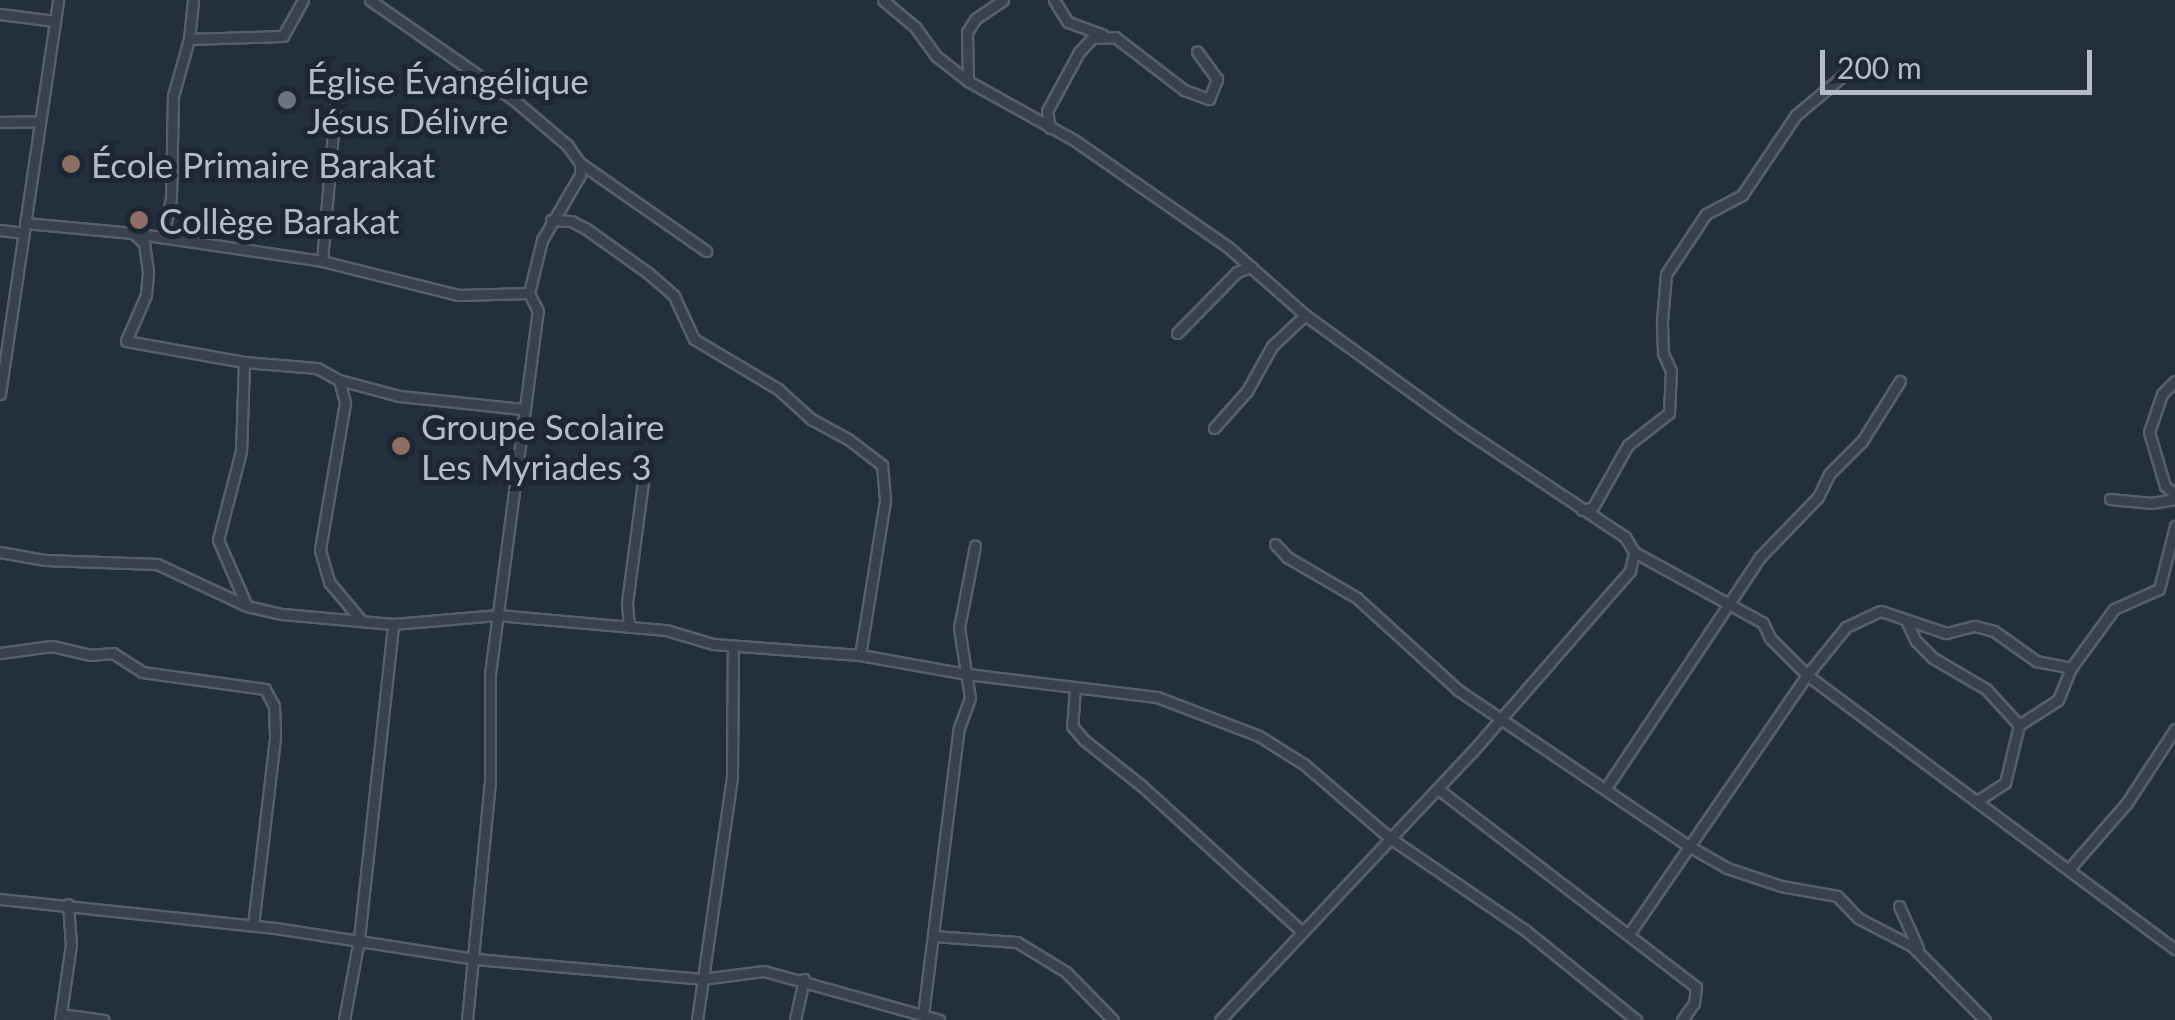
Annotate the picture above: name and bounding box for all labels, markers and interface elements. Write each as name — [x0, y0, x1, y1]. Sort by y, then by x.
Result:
scale bar — [1825, 30, 2098, 92]
text: 200 m — [1837, 49, 1922, 85]
place label: Église Évangélique Jésus Délivre — [307, 59, 589, 141]
marker: Église Évangélique Jésus Délivre — [276, 89, 298, 111]
place label: École Primaire Barakat — [91, 143, 435, 185]
marker: École Primaire Barakat — [60, 153, 82, 175]
place label: Collège Barakat — [159, 199, 399, 241]
marker: Collège Barakat — [128, 209, 150, 231]
place label: Groupe Scolaire Les Myriades 3 — [421, 405, 664, 487]
marker: Groupe Scolaire Les Myriades 3 — [390, 435, 412, 457]

